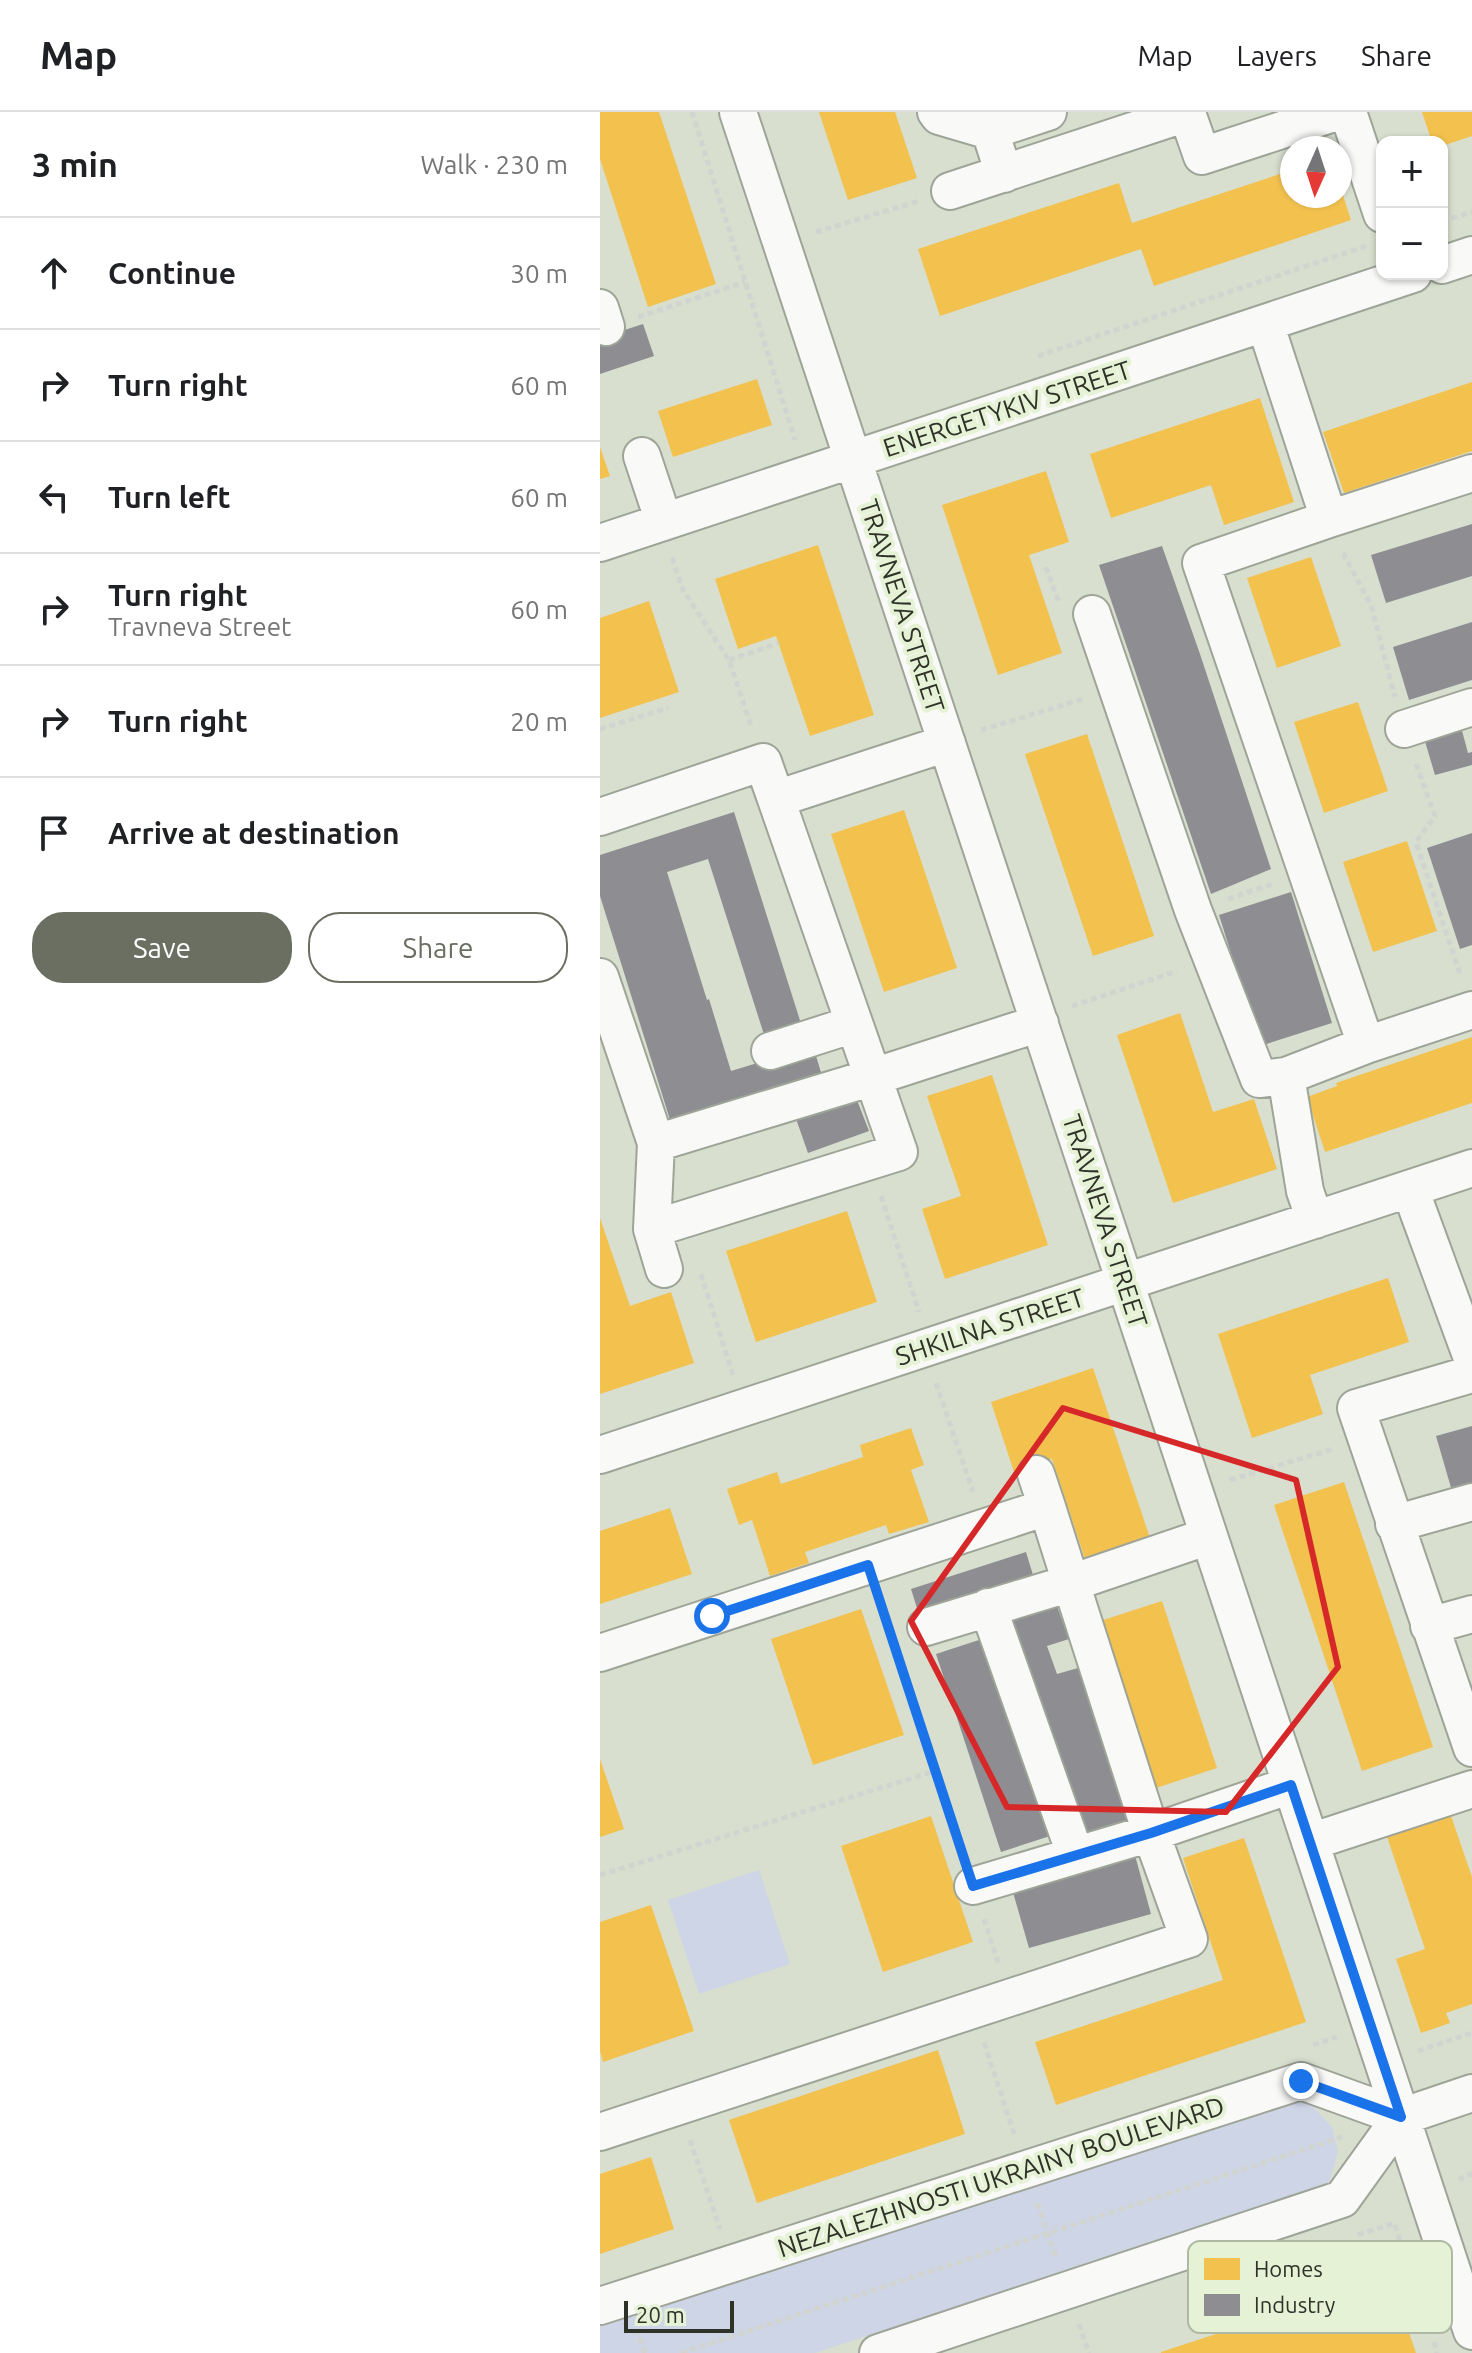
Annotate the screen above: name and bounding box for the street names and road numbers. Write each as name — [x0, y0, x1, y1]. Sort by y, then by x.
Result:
street label: ENERGETYKIV STREET — [879, 355, 1134, 462]
street label: TRAVNEVA STREET — [854, 496, 951, 716]
street label: TRAVNEVA STREET — [1057, 1111, 1154, 1331]
street label: SHKILNA STREET — [892, 1282, 1088, 1371]
street label: NEZALEZHNOSTI UKRAINY BOULEVARD — [774, 2090, 1228, 2263]

